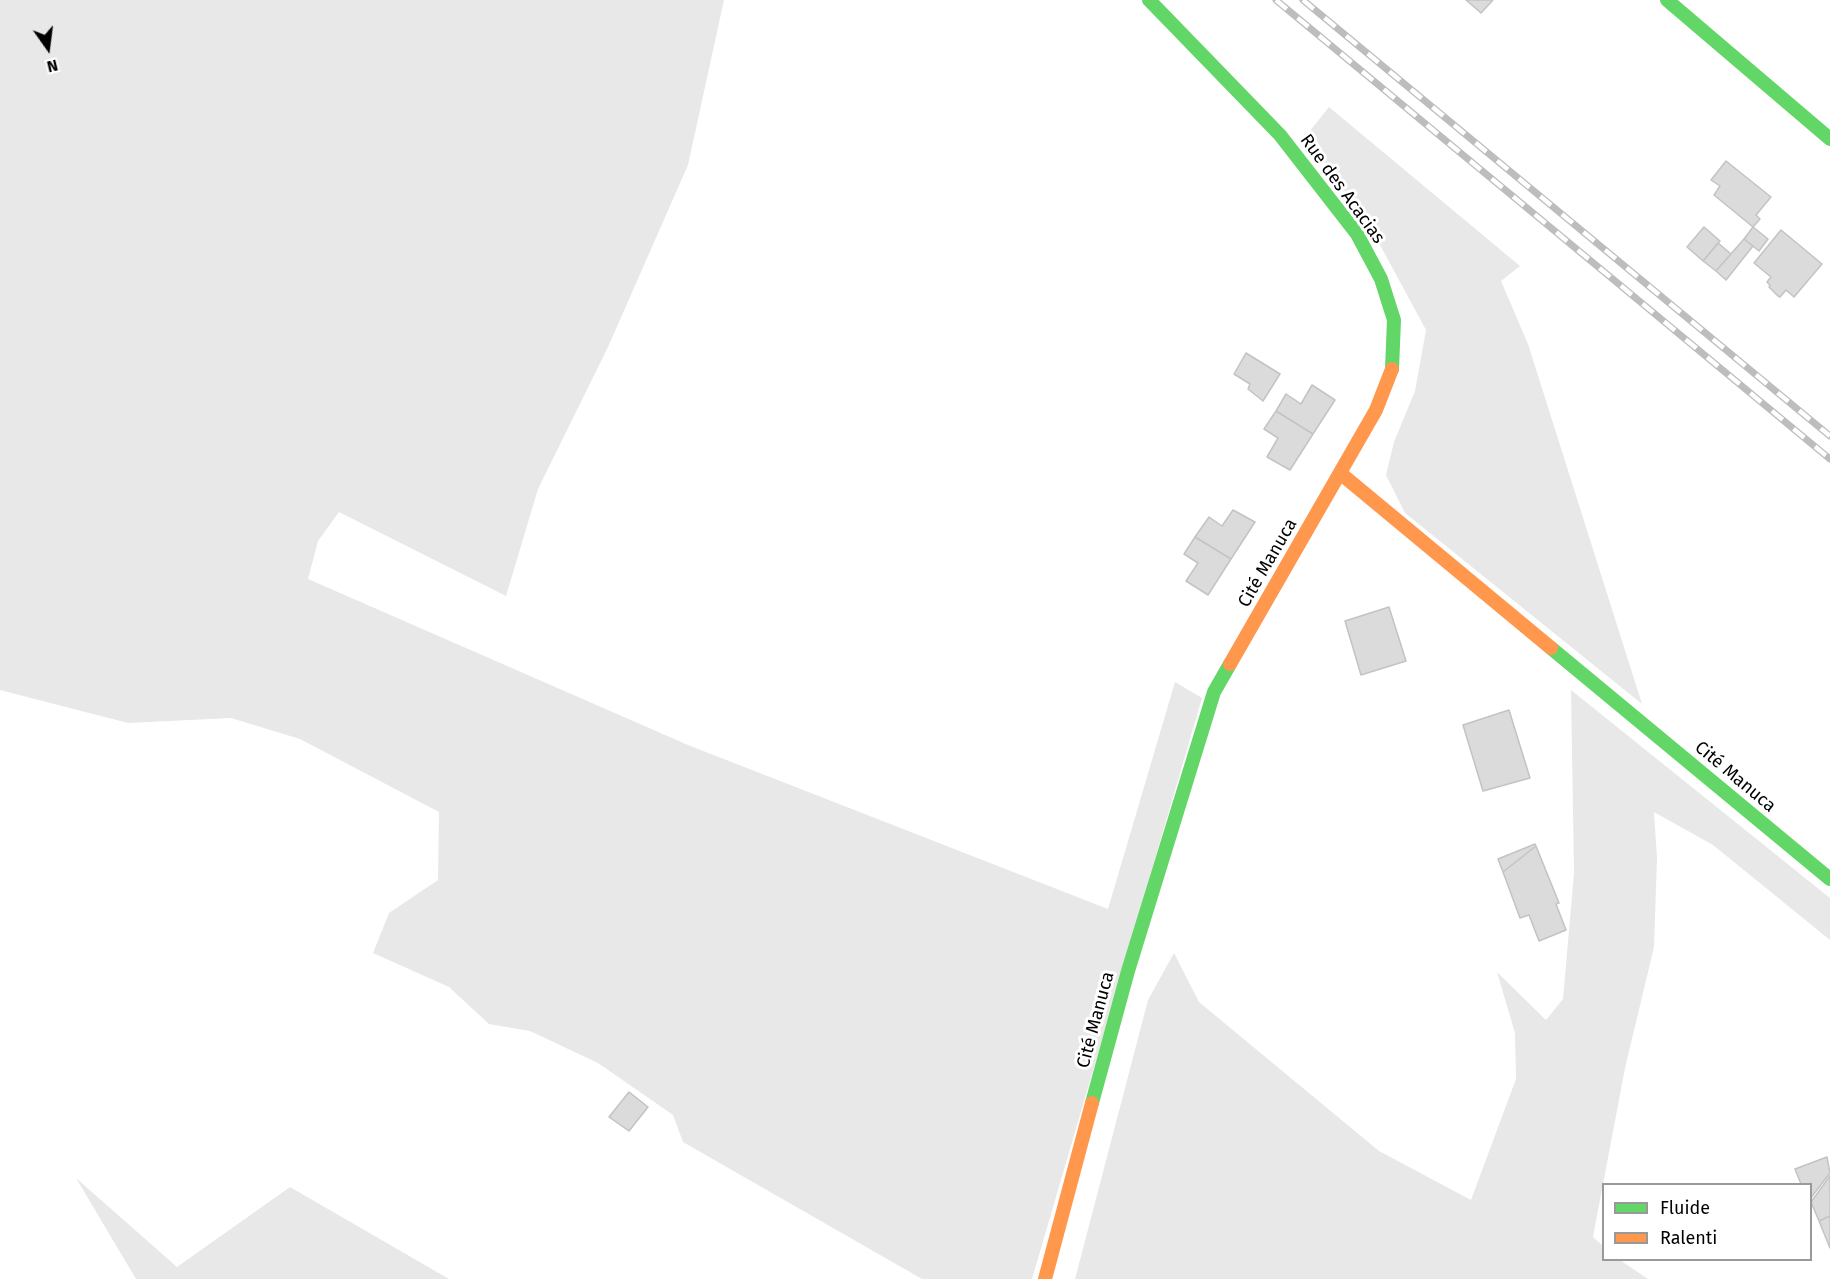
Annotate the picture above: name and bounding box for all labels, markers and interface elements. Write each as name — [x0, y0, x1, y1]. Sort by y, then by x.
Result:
north arrow — [18, 18, 78, 78]
text: N — [45, 55, 60, 76]
street label: Rue des Acacias — [1295, 130, 1389, 248]
street label: Cité Manuca — [1234, 515, 1302, 611]
street label: Cité Manuca — [1690, 737, 1780, 817]
street label: Cité Manuca — [1073, 969, 1119, 1071]
legend — [1602, 1183, 1812, 1261]
text: Fluide — [1660, 1197, 1710, 1219]
text: Ralenti — [1660, 1227, 1717, 1249]

